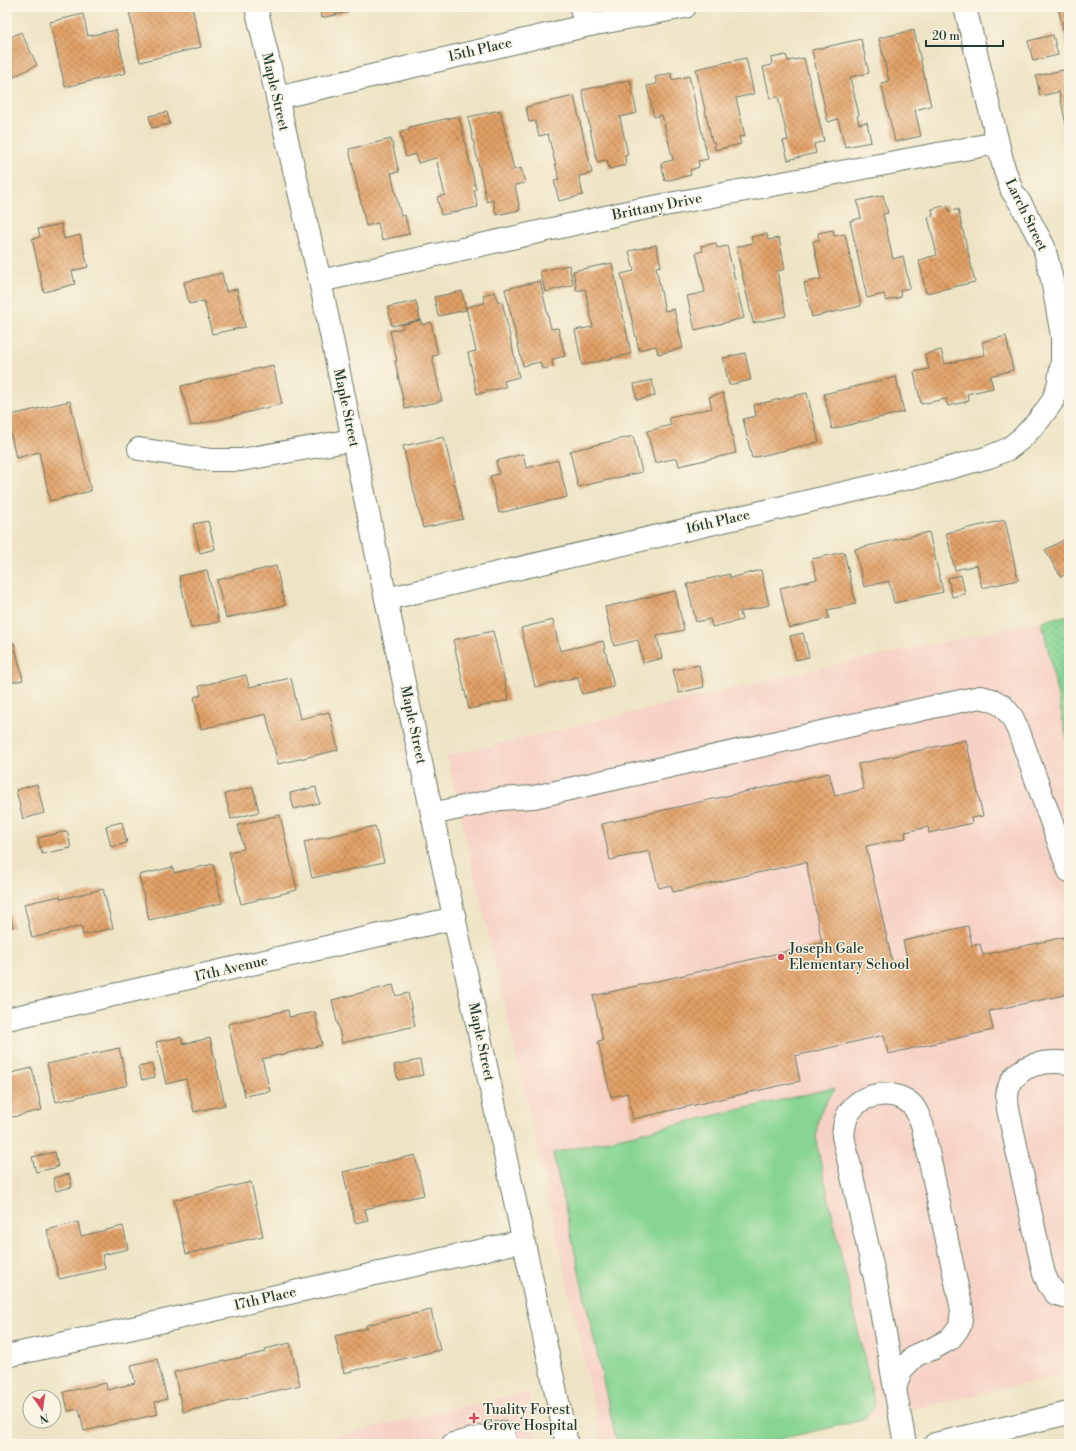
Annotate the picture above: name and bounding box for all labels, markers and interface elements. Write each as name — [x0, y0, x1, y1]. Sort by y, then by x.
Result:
scale bar — [926, 22, 1003, 48]
text: 20 m — [932, 29, 960, 44]
street label: 15th Place — [446, 34, 514, 66]
street label: Maple Street — [257, 51, 293, 133]
street label: Larch Street — [1001, 176, 1051, 254]
street label: Brittany Drive — [609, 189, 704, 225]
street label: Maple Street — [329, 367, 363, 449]
street label: 16th Place — [684, 506, 752, 538]
street label: Maple Street — [396, 684, 430, 766]
place label: Joseph Gale Elementary School — [788, 940, 909, 974]
street label: 17th Avenue — [193, 952, 269, 986]
marker: Joseph Gale Elementary School — [776, 952, 786, 962]
street label: Maple Street — [464, 1001, 498, 1083]
street label: 17th Place — [232, 1283, 298, 1315]
north arrow — [22, 1389, 62, 1429]
place label: Tuality Forest Grove Hospital — [483, 1401, 578, 1435]
text: N — [38, 1410, 50, 1426]
marker: Tuality Forest Grove Hospital — [468, 1412, 480, 1424]

